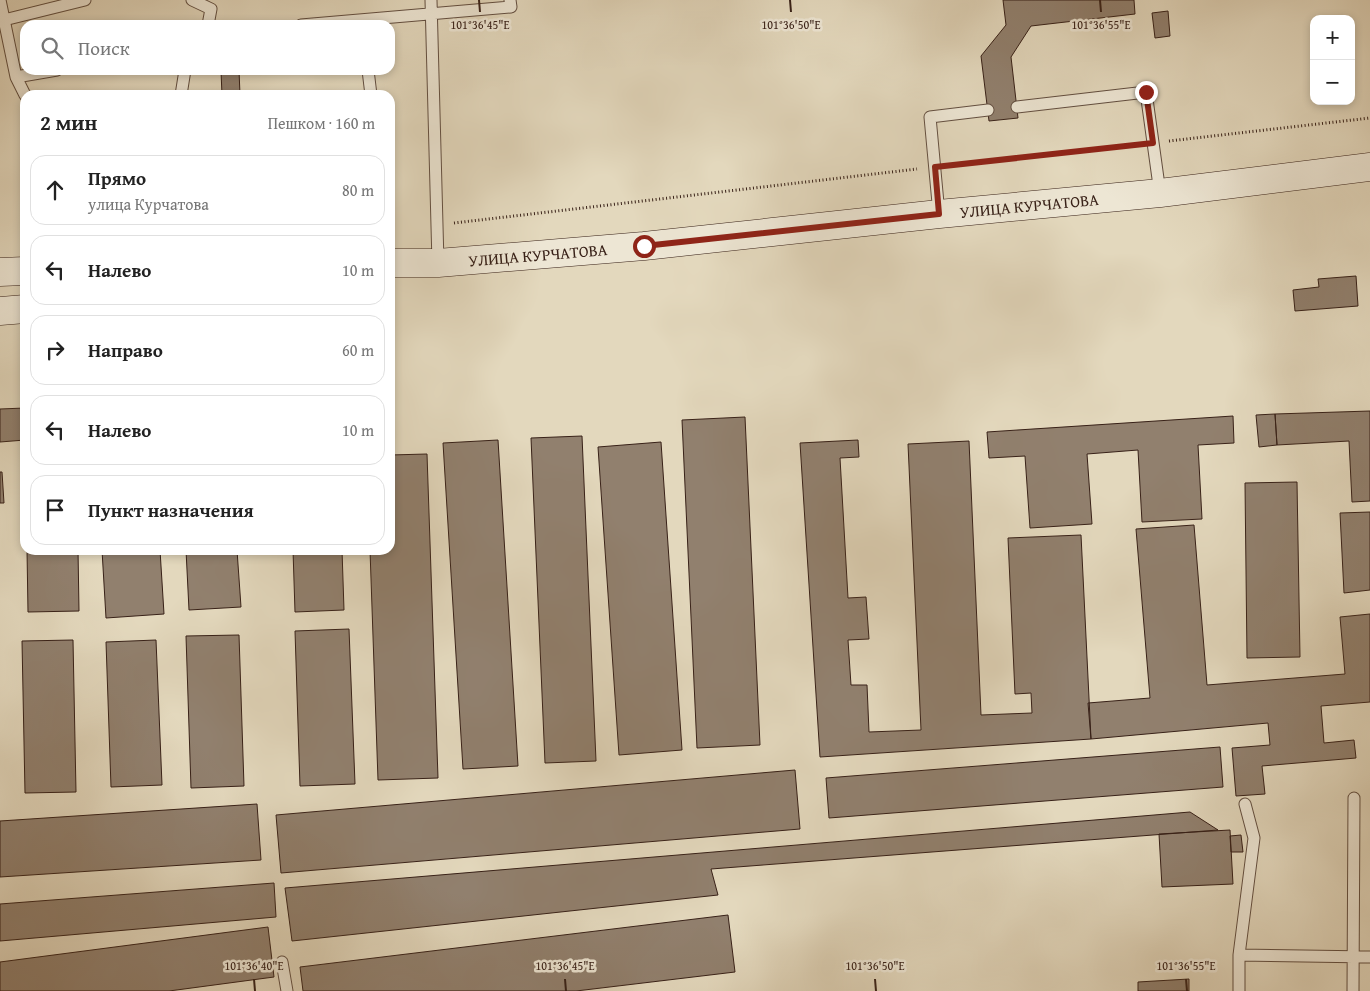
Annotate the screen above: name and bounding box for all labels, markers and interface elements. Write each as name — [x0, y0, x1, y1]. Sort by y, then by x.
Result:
map controls — [1310, 15, 1355, 105]
button: + — [1310, 15, 1355, 60]
text: 101°36'45"E — [450, 16, 510, 33]
text: 101°36'50"E — [761, 16, 821, 33]
text: 101°36'55"E — [1071, 16, 1131, 33]
search box — [20, 20, 395, 75]
icon: search — [38, 34, 66, 62]
text: Поиск — [78, 34, 130, 62]
button: − — [1310, 60, 1355, 105]
route end — [1135, 81, 1158, 104]
text: 2 мин — [40, 107, 97, 138]
text: Пешком · 160 m — [268, 111, 375, 135]
text: Прямо — [88, 164, 146, 192]
icon: ahead — [41, 176, 69, 204]
text: 80 m — [342, 178, 374, 202]
street label: УЛИЦА КУРЧАТОВА — [959, 187, 1100, 224]
text: улица Курчатова — [88, 192, 209, 216]
route start — [633, 235, 656, 258]
street label: УЛИЦА КУРЧАТОВА — [467, 237, 608, 272]
icon: left — [41, 256, 69, 284]
text: Налево — [88, 256, 151, 284]
text: 10 m — [342, 258, 374, 282]
icon: right — [41, 336, 69, 364]
text: Направо — [88, 336, 163, 364]
text: 60 m — [342, 338, 374, 362]
icon: left — [41, 416, 69, 444]
text: Налево — [88, 416, 151, 444]
text: 10 m — [342, 418, 374, 442]
icon: arrive — [41, 496, 69, 524]
text: Пункт назначения — [88, 496, 254, 524]
text: 101°36'40"E — [224, 957, 284, 974]
text: 101°36'45"E — [535, 957, 595, 974]
text: 101°36'50"E — [845, 957, 905, 974]
text: 101°36'55"E — [1156, 957, 1216, 974]

